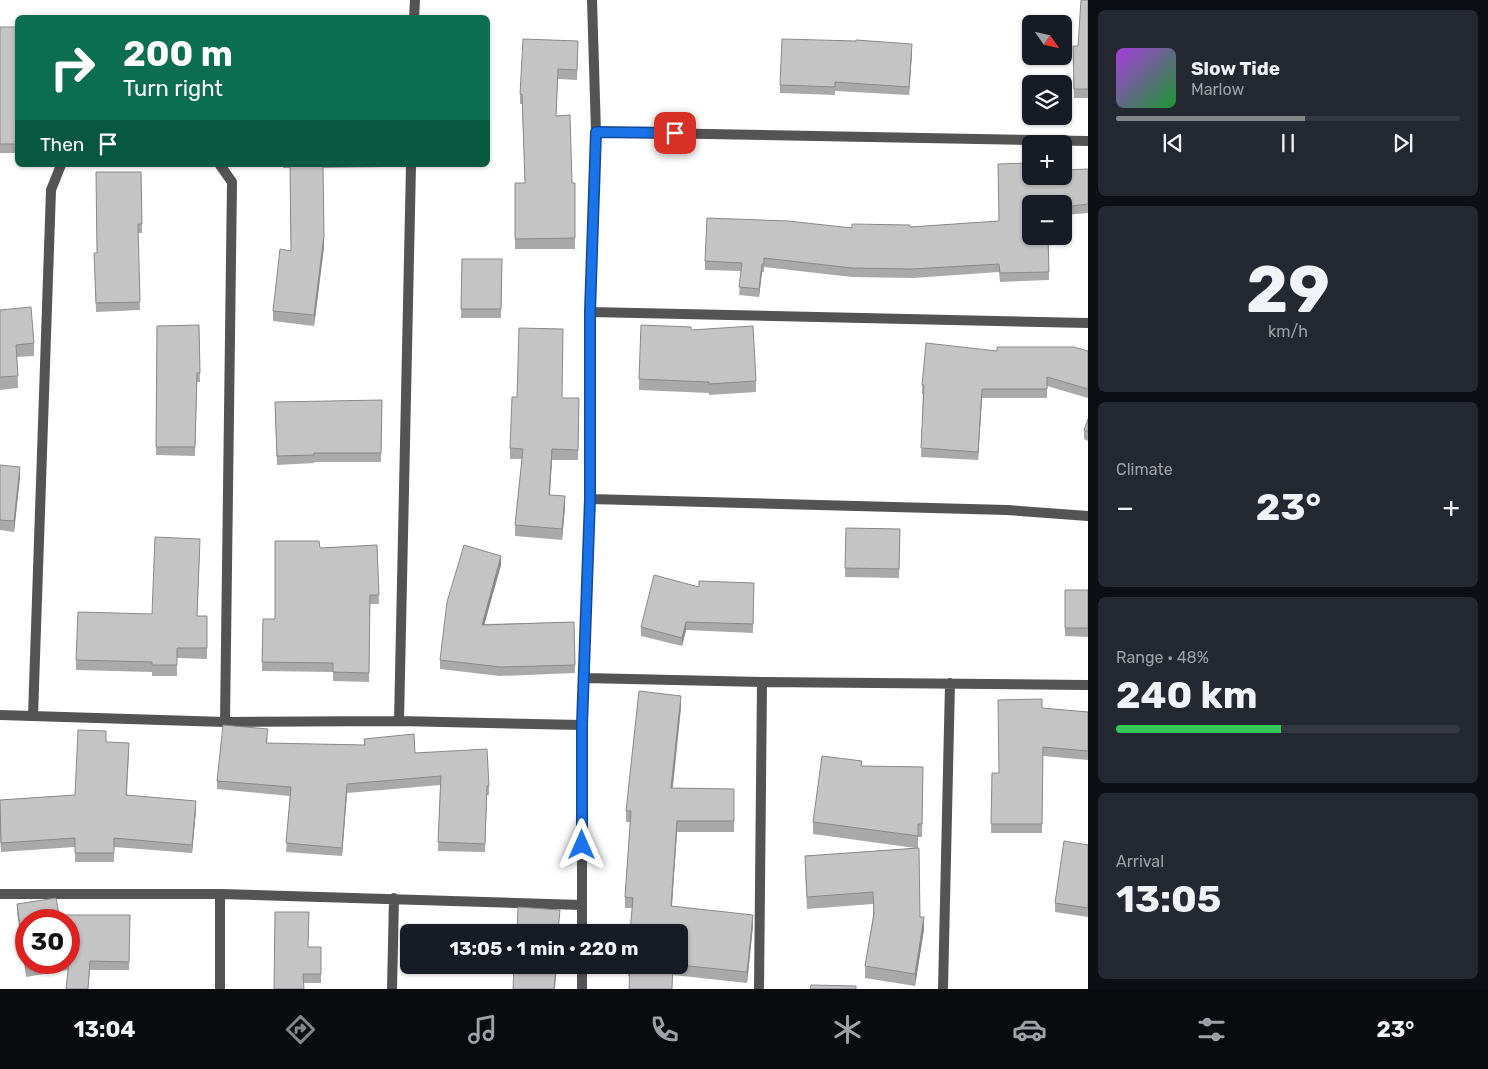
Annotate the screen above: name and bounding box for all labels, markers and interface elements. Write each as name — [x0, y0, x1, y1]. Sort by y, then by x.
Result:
north arrow — [1022, 15, 1072, 65]
map controls — [1022, 15, 1072, 245]
text: 200 m — [123, 33, 233, 75]
icon: right — [40, 35, 105, 100]
text: Slow Tide — [1191, 57, 1280, 80]
text: Turn right — [123, 75, 223, 102]
button: layers — [1022, 75, 1072, 125]
text: Marlow — [1191, 80, 1244, 99]
pin — [654, 112, 696, 154]
icon: arrive — [661, 119, 689, 147]
icon: previous — [1159, 129, 1187, 157]
icon: pause — [1274, 129, 1302, 157]
icon: next — [1389, 129, 1417, 157]
icon: arrive — [94, 130, 122, 158]
text: Then — [40, 133, 84, 156]
button: + — [1022, 135, 1072, 185]
button: − — [1022, 195, 1072, 245]
text: 29 — [1246, 251, 1330, 328]
text: km/h — [1268, 322, 1308, 341]
text: Climate — [1116, 460, 1173, 479]
text: 23° — [1256, 484, 1321, 530]
text: − — [1116, 491, 1134, 524]
text: + — [1443, 491, 1460, 524]
text: Range · 48% — [1116, 648, 1209, 667]
text: 240 km — [1116, 672, 1257, 718]
position arrow — [555, 818, 607, 870]
text: Arrival — [1116, 852, 1164, 871]
text: 13:05 — [1116, 876, 1221, 922]
speed limit sign: 30 — [15, 909, 80, 974]
text: 13:05 · 1 min · 220 m — [449, 937, 639, 960]
icon: directions — [283, 1012, 318, 1047]
icon: music — [465, 1012, 500, 1047]
icon: phone — [647, 1012, 682, 1047]
icon: climate — [830, 1012, 865, 1047]
icon: car — [1012, 1012, 1047, 1047]
icon: filters — [1194, 1012, 1229, 1047]
text: 13:04 — [74, 1016, 135, 1043]
text: 23° — [1376, 1016, 1414, 1043]

